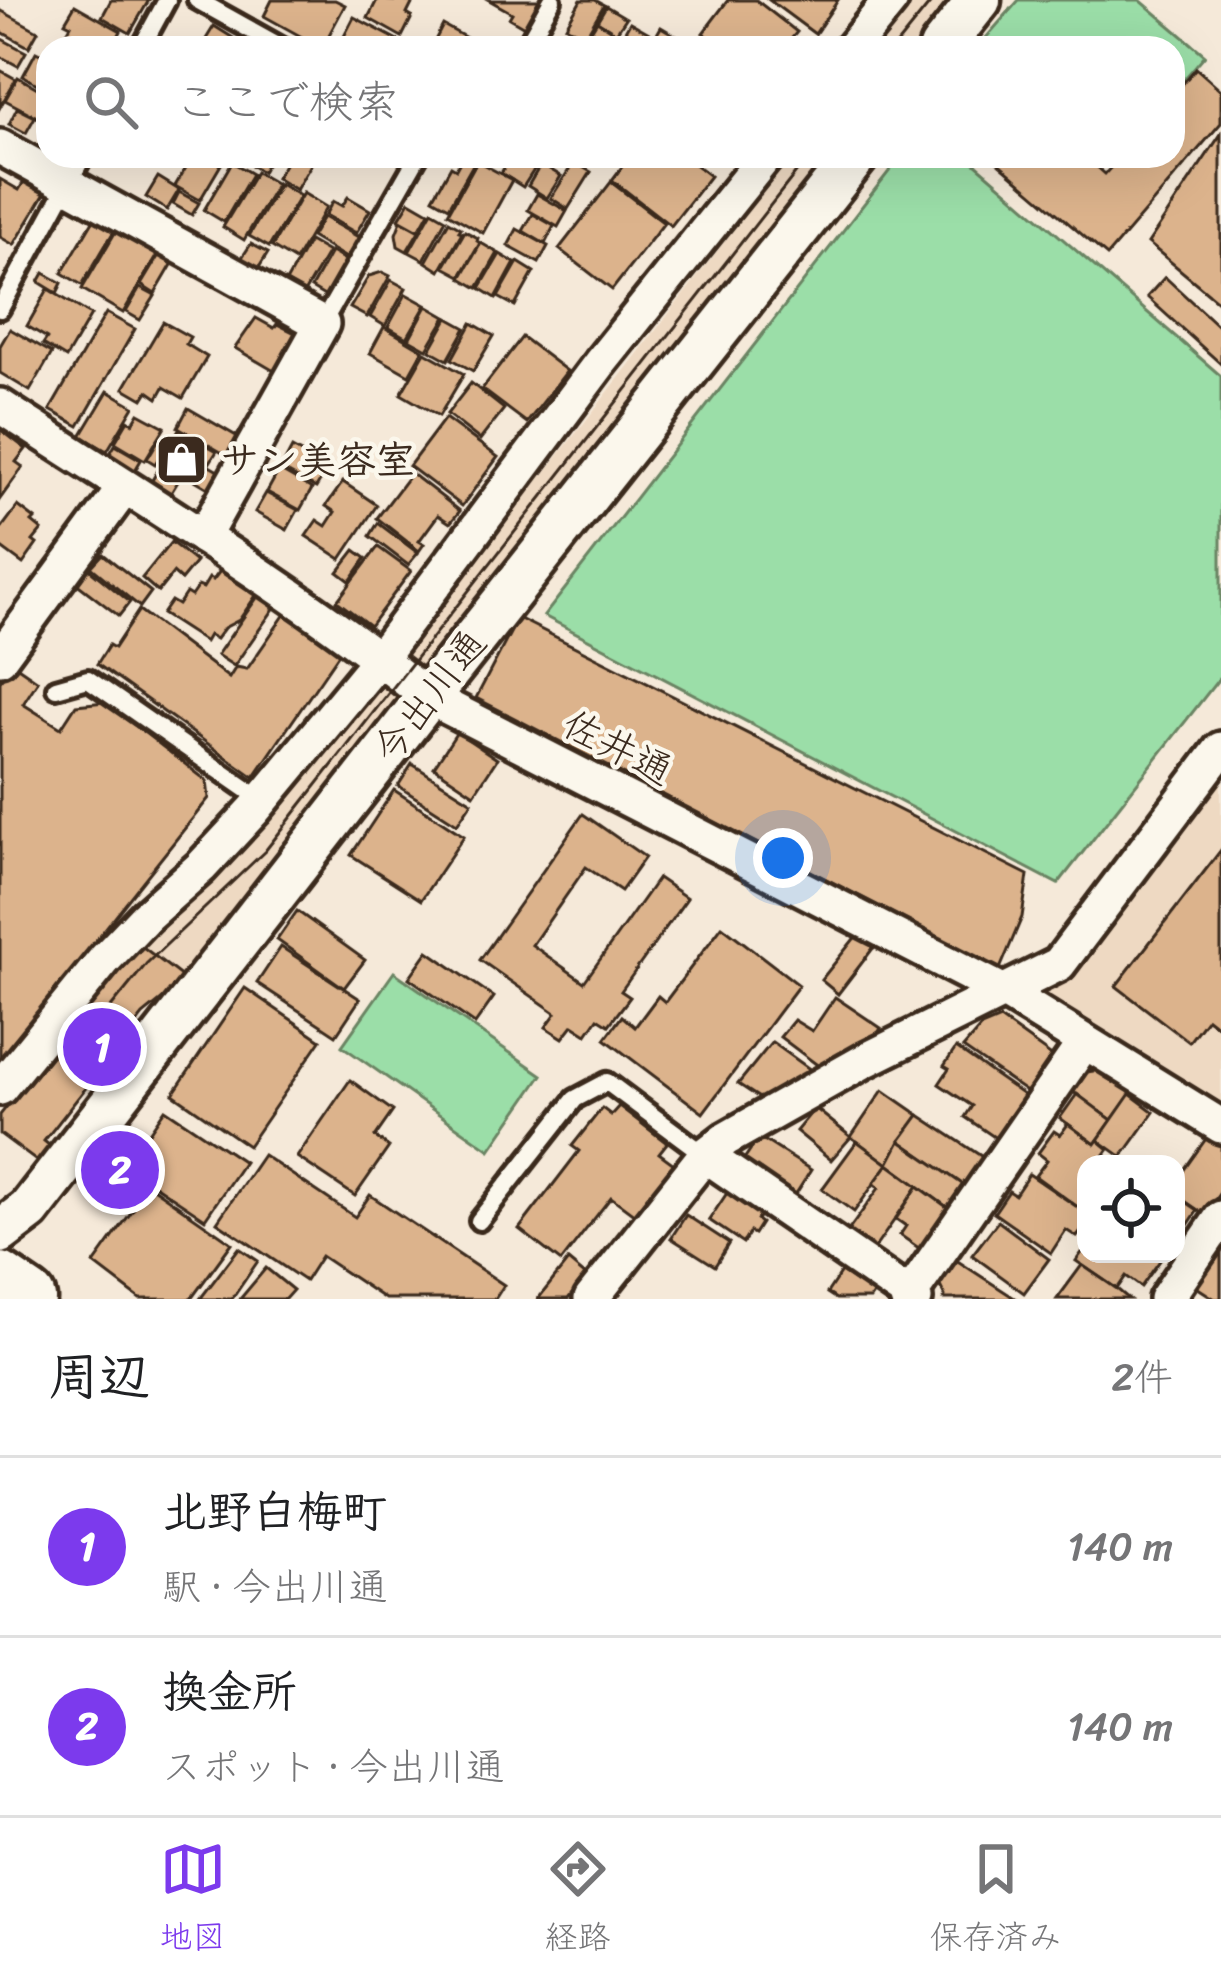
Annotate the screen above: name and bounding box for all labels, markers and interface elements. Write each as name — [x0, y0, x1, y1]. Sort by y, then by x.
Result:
search box — [36, 36, 1185, 168]
text: ここで検索 — [174, 62, 399, 142]
icon: search — [78, 69, 144, 135]
place label: サン美容室 — [220, 425, 415, 494]
shop icon: サン美容室 — [153, 431, 209, 487]
street label: 今出川通 — [354, 613, 504, 779]
street label: 佐井通 — [550, 690, 686, 804]
your location — [753, 828, 813, 888]
pin: 1 — [63, 1002, 141, 1092]
pin: 2 — [81, 1125, 159, 1215]
map controls — [1077, 1155, 1185, 1263]
button: locate — [1077, 1155, 1185, 1263]
text: 周辺 — [48, 1332, 150, 1422]
text: 2件 — [1111, 1343, 1173, 1412]
text: 北野白梅町 — [162, 1472, 387, 1552]
text: 1 — [79, 1512, 95, 1581]
text: 140 m — [1067, 1512, 1173, 1581]
text: 駅 · 今出川通 — [162, 1552, 388, 1621]
text: 換金所 — [162, 1652, 297, 1732]
text: 2 — [76, 1692, 98, 1761]
text: 140 m — [1067, 1692, 1173, 1761]
text: スポット · 今出川通 — [162, 1732, 505, 1801]
tab: 地図 — [160, 1836, 226, 1966]
tab: 経路 — [545, 1836, 611, 1966]
tab: 保存済み — [930, 1836, 1062, 1966]

